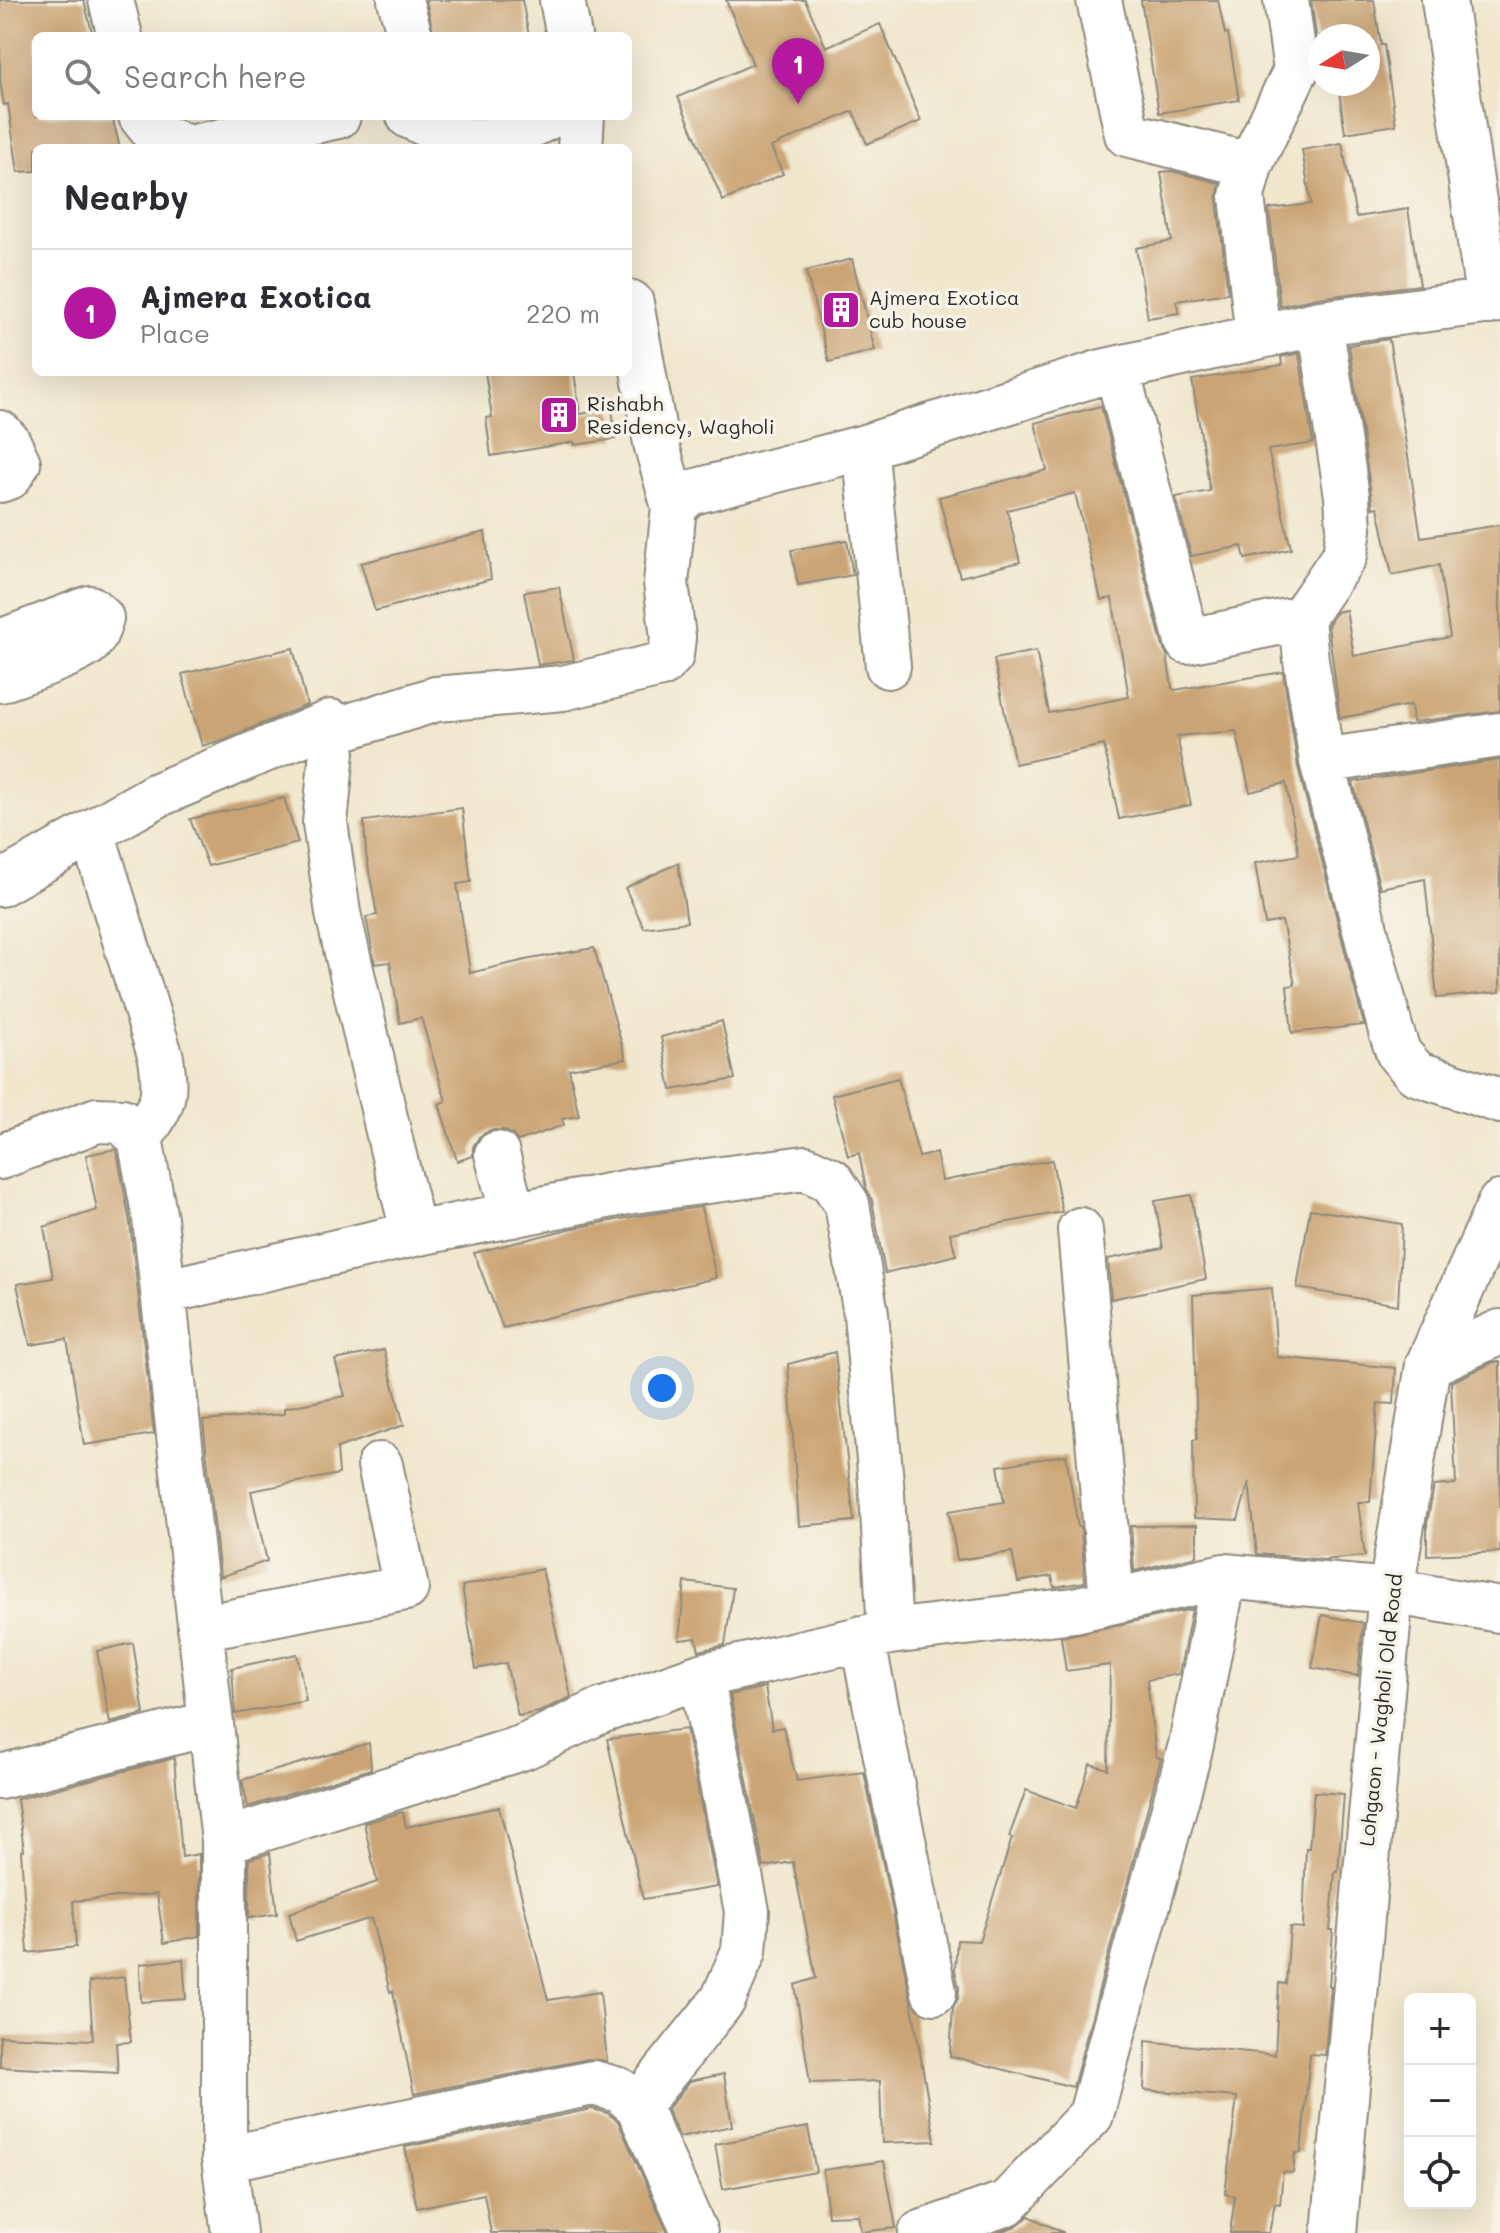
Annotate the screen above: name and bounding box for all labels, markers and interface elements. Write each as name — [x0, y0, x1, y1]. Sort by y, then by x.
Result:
north arrow — [1308, 24, 1380, 96]
search box — [32, 32, 632, 120]
pin: 1 — [772, 38, 824, 104]
icon: search — [60, 54, 104, 98]
text: Search here — [124, 56, 307, 96]
text: Nearby — [64, 174, 189, 219]
text: Ajmera Exotica — [140, 276, 372, 316]
place label: Ajmera Exotica cub house — [869, 284, 1019, 333]
building icon: Ajmera Exotica cub house — [820, 289, 862, 331]
text: 1 — [84, 296, 96, 330]
text: 220 m — [526, 296, 600, 330]
text: Place — [140, 316, 210, 350]
place label: Rishabh Residency, Wagholi — [587, 390, 775, 439]
building icon: Rishabh Residency, Wagholi — [538, 394, 580, 436]
your location — [642, 1368, 682, 1408]
street label: Lohgaon - Wagholi Old Road — [1353, 1572, 1407, 1847]
map controls — [1404, 1993, 1476, 2209]
button: + — [1404, 1993, 1476, 2065]
button: − — [1404, 2065, 1476, 2137]
button: locate — [1404, 2137, 1476, 2209]

